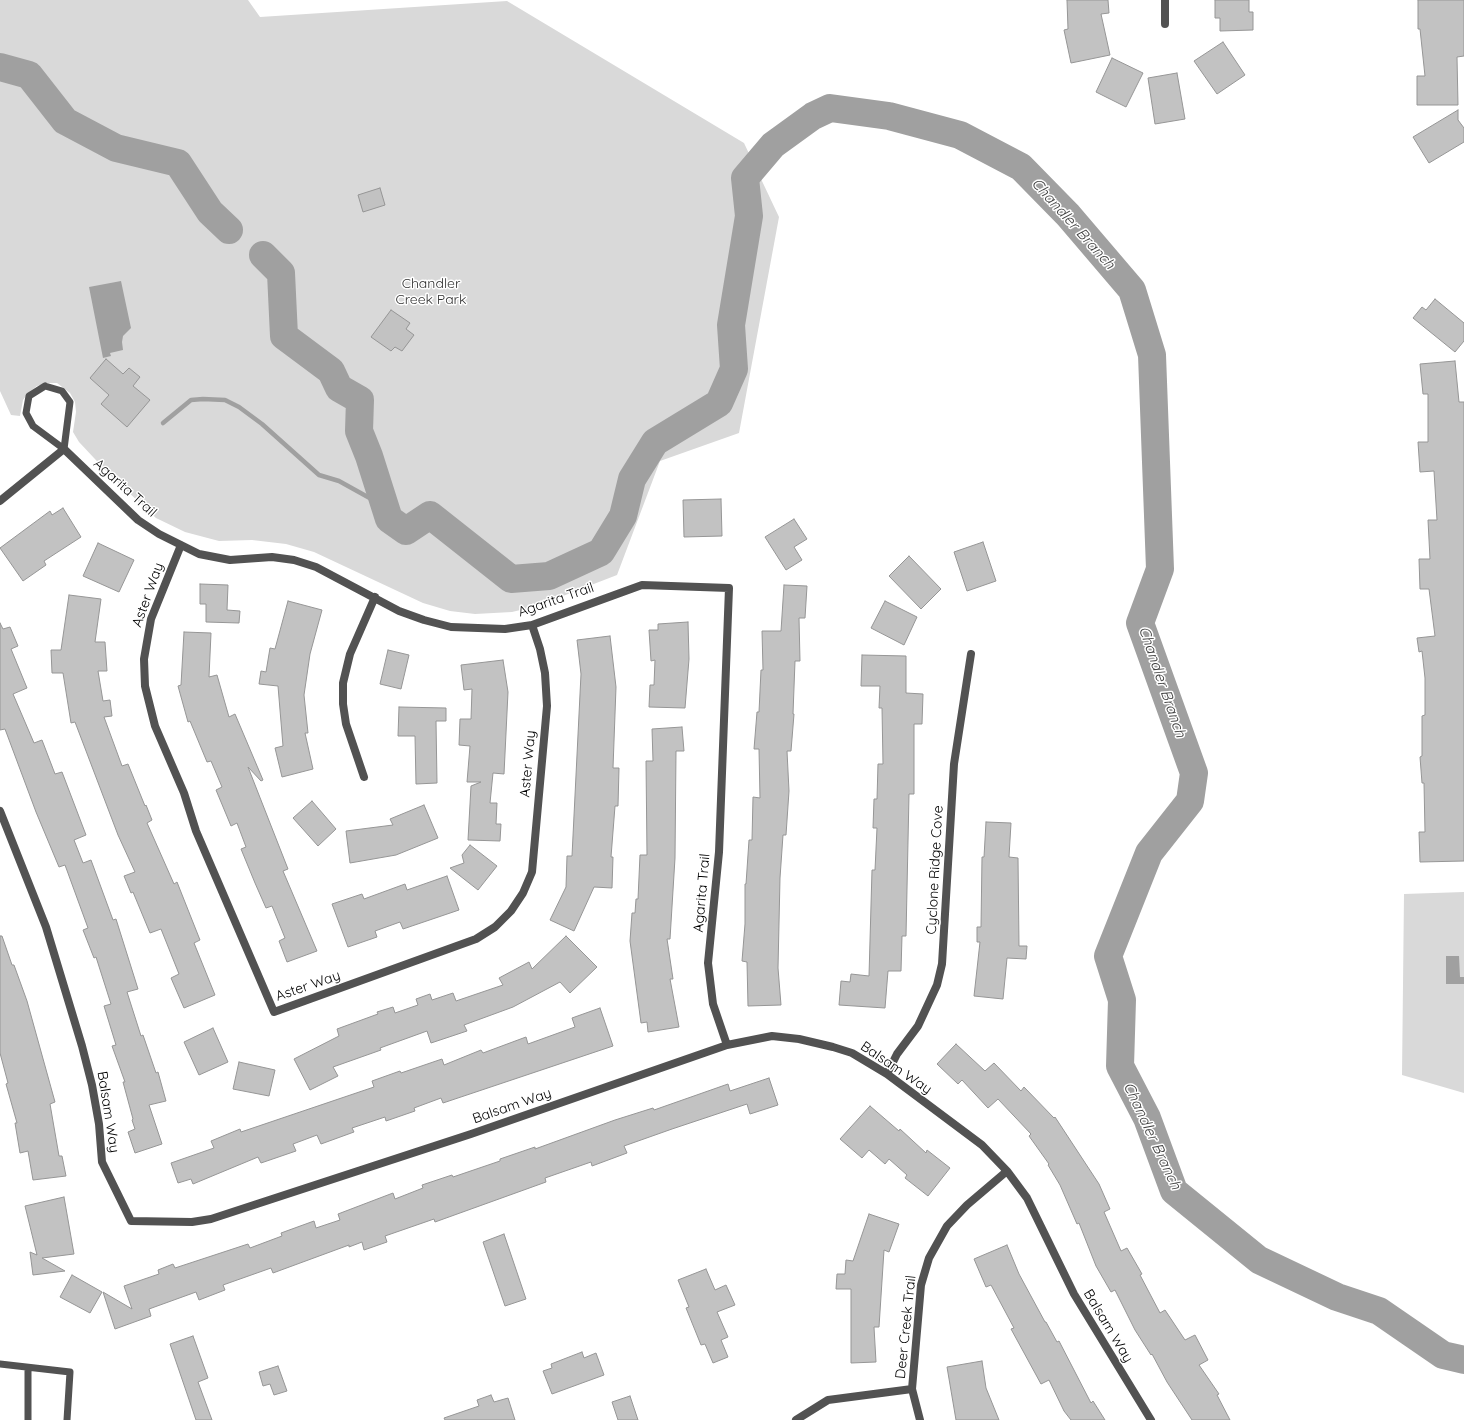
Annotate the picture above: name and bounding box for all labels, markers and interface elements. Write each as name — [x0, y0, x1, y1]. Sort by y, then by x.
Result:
water label: Chandler Branch — [1027, 175, 1119, 273]
park label: Chandler Creek Park — [396, 276, 466, 308]
street label: Agarita Trail — [90, 455, 160, 521]
street label: Aster Way — [129, 561, 167, 629]
street label: Agarita Trail — [516, 579, 596, 621]
water label: Chandler Branch — [1135, 624, 1189, 740]
street label: Aster Way — [517, 730, 539, 798]
street label: Cyclone Ridge Cove — [923, 805, 947, 935]
street label: Agarita Trail — [690, 853, 714, 933]
street label: Aster Way — [273, 967, 343, 1005]
street label: Balsam Way — [857, 1038, 935, 1098]
street label: Balsam Way — [93, 1070, 123, 1154]
water label: Chandler Branch — [1119, 1080, 1185, 1192]
street label: Balsam Way — [470, 1085, 554, 1127]
street label: Deer Creek Trail — [892, 1274, 920, 1380]
street label: Balsam Way — [1080, 1286, 1136, 1366]

